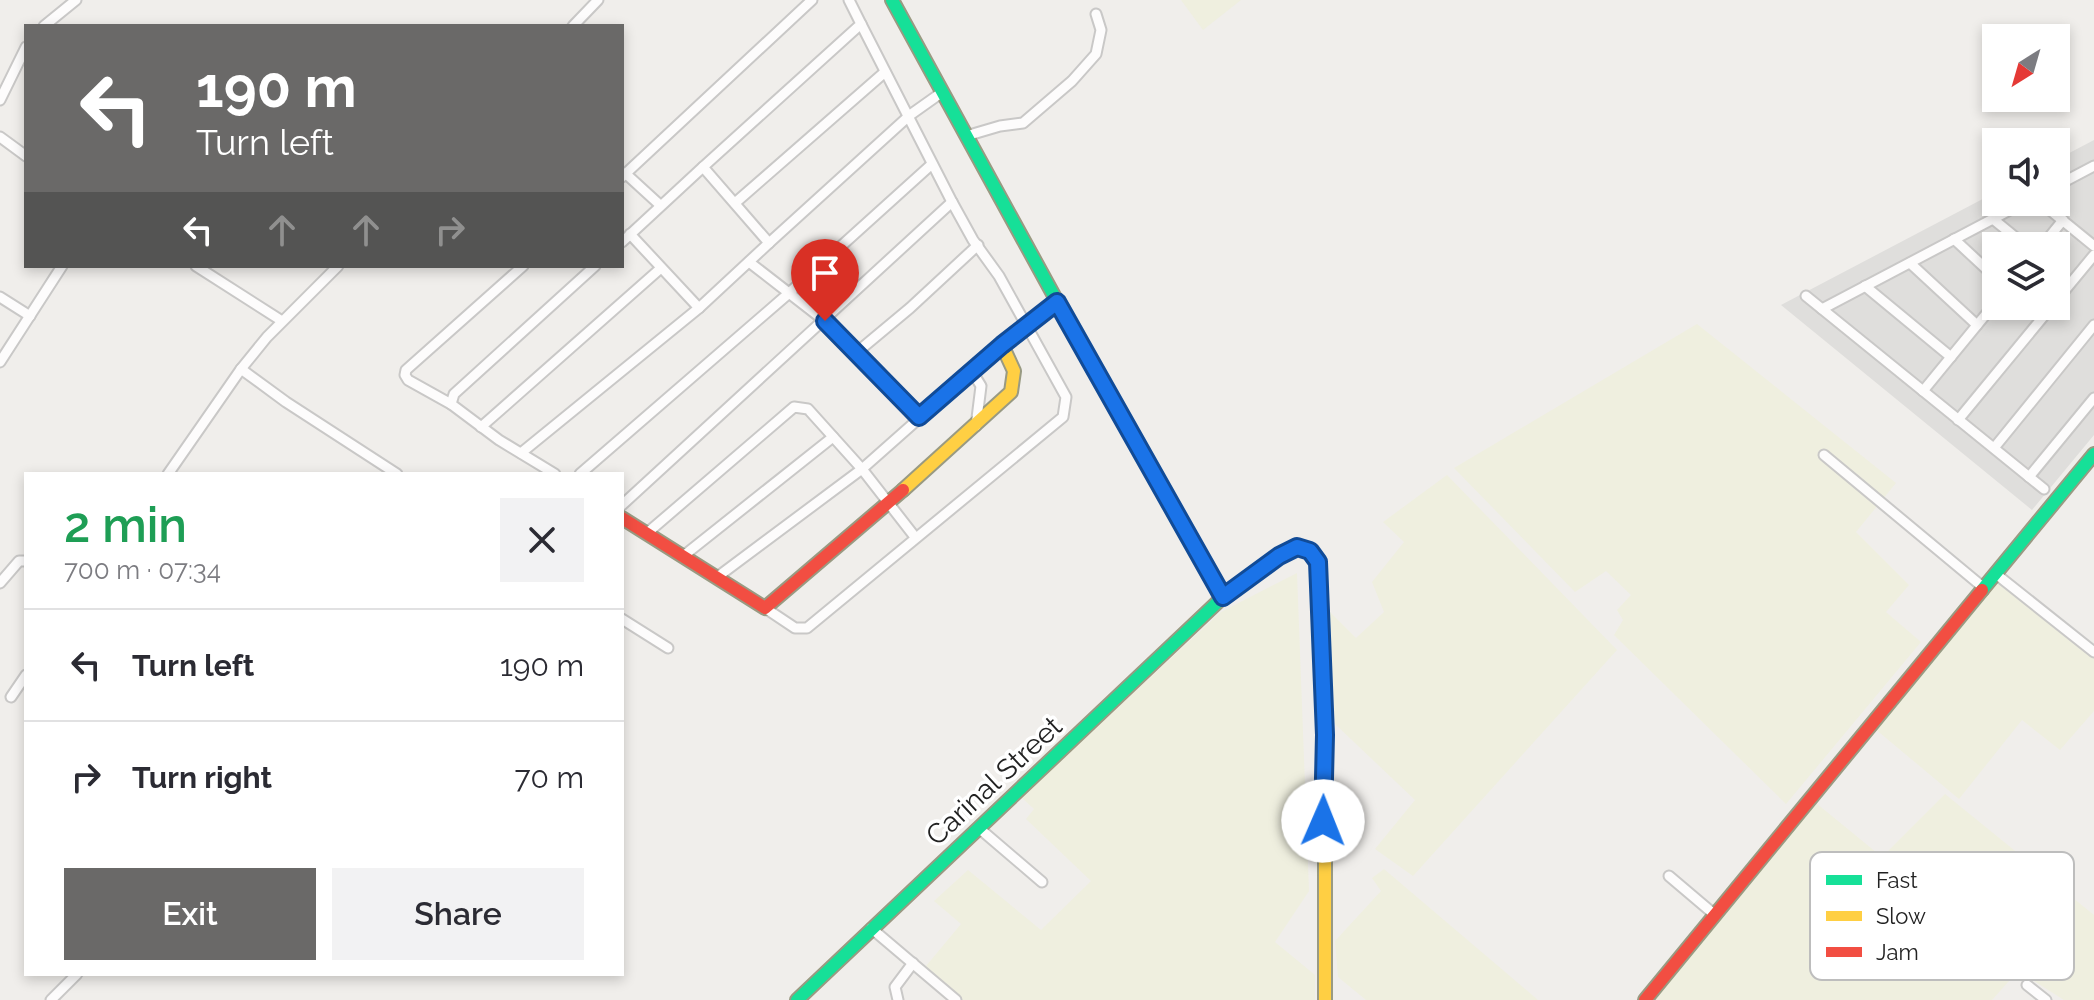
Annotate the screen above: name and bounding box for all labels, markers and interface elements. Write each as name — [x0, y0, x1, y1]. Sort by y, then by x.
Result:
north arrow — [1982, 24, 2070, 112]
map controls — [1982, 24, 2070, 320]
text: 190 m — [196, 54, 357, 120]
icon: left — [64, 56, 168, 160]
text: Turn left — [196, 121, 334, 163]
button: sound — [1982, 128, 2070, 216]
icon: left — [176, 208, 220, 252]
icon: ahead — [260, 208, 304, 252]
icon: ahead — [344, 208, 388, 252]
icon: right — [428, 208, 472, 252]
button: layers — [1982, 232, 2070, 320]
pin — [791, 239, 859, 321]
icon: arrive — [803, 251, 847, 295]
text: 2 min — [64, 497, 187, 553]
button: close — [500, 498, 584, 582]
text: 700 m · 07:34 — [64, 555, 221, 585]
icon: left — [64, 643, 108, 687]
text: Turn left — [132, 648, 254, 683]
text: 190 m — [500, 648, 584, 683]
street label: Carinal Street — [919, 709, 1069, 852]
icon: right — [64, 755, 108, 799]
text: Turn right — [132, 760, 272, 795]
text: 70 m — [514, 760, 584, 795]
position arrow — [1281, 779, 1365, 863]
legend — [1810, 852, 2074, 980]
text: Fast — [1876, 867, 1918, 893]
button: Exit — [64, 868, 316, 960]
button: Share — [332, 868, 584, 960]
text: Slow — [1876, 903, 1926, 929]
text: Jam — [1876, 939, 1919, 965]

